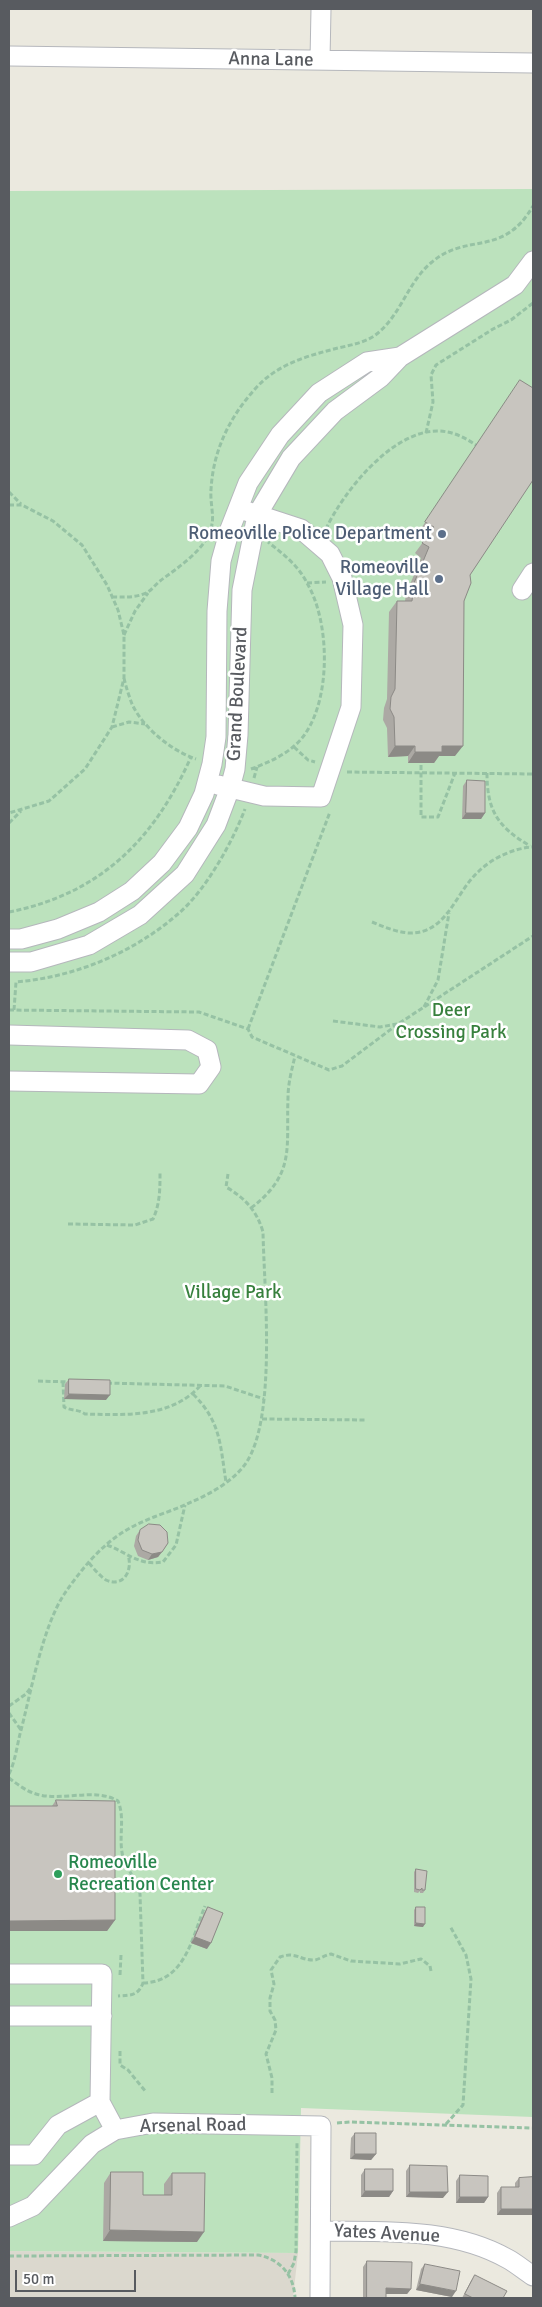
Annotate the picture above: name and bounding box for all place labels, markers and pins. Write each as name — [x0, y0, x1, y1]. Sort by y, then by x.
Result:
place label: Romeoville Police Department — [188, 523, 432, 545]
marker: Romeoville Police Department — [436, 528, 448, 540]
place label: Romeoville Village Hall — [335, 557, 429, 601]
marker: Romeoville Village Hall — [433, 573, 445, 585]
place label: Romeoville Recreation Center — [68, 1852, 214, 1896]
marker: Romeoville Recreation Center — [52, 1868, 64, 1880]

